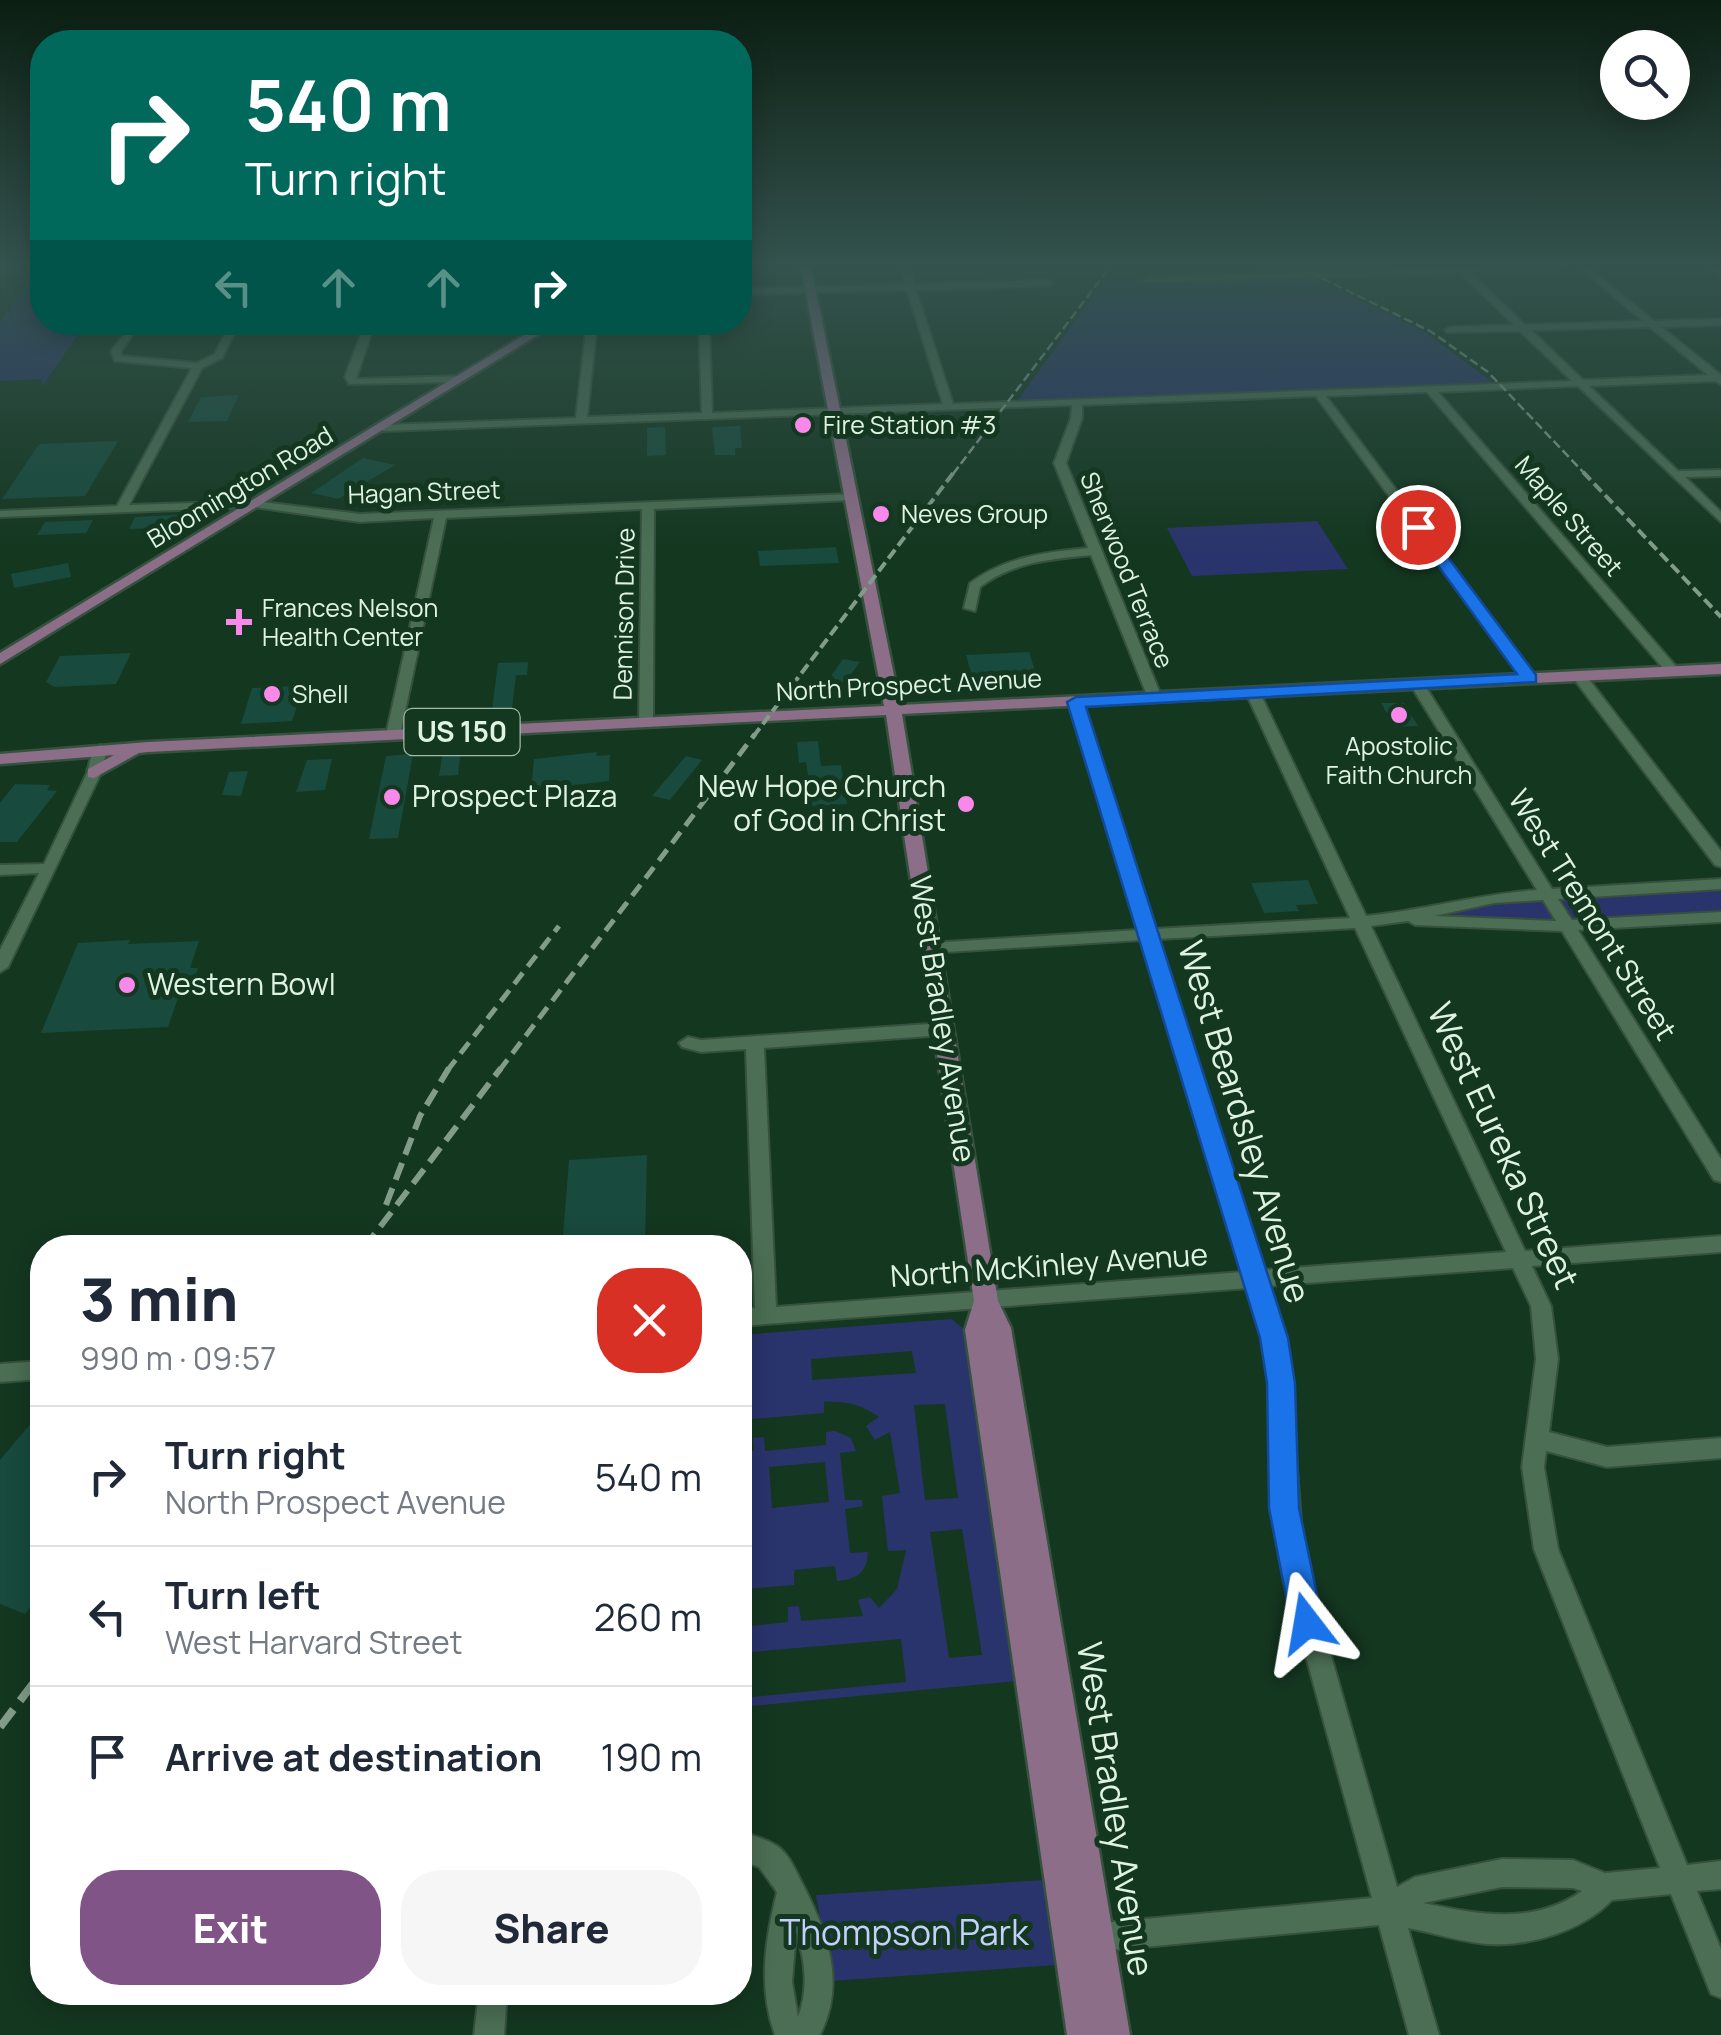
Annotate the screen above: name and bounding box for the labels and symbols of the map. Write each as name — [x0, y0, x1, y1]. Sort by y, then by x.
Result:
place label: Fire Station #3 — [823, 407, 996, 442]
marker: Fire Station #3 — [792, 414, 814, 436]
street label: Bloomington Road — [140, 417, 339, 556]
street label: Maple Street — [1507, 448, 1631, 583]
street label: Sherwood Terrace — [1072, 466, 1183, 673]
street label: Hagan Street — [347, 471, 501, 512]
pin — [1376, 485, 1461, 570]
place label: Neves Group — [901, 496, 1048, 531]
marker: Neves Group — [870, 503, 892, 525]
street label: Dennison Drive — [604, 527, 643, 701]
place label: Frances Nelson Health Center — [262, 590, 438, 654]
marker: Frances Nelson Health Center — [226, 609, 252, 635]
street label: North Prospect Avenue — [775, 660, 1043, 709]
place label: Shell — [292, 676, 349, 711]
marker: Shell — [261, 683, 283, 705]
marker: Apostolic Faith Church — [1388, 704, 1410, 726]
road number: US 150 — [404, 709, 520, 755]
place label: Apostolic Faith Church — [1326, 728, 1472, 792]
place label: New Hope Church of God in Christ — [698, 765, 946, 840]
place label: Prospect Plaza — [412, 775, 617, 816]
street label: West Tremont Street — [1499, 781, 1687, 1047]
marker: Prospect Plaza — [381, 786, 403, 808]
marker: New Hope Church of God in Christ — [955, 793, 977, 815]
street label: West Bradley Avenue — [901, 873, 986, 1165]
street label: West Beardsley Avenue — [1167, 935, 1323, 1309]
place label: Western Bowl — [147, 963, 336, 1004]
marker: Western Bowl — [116, 974, 138, 996]
street label: West Eureka Street — [1417, 995, 1591, 1296]
street label: North McKinley Avenue — [889, 1233, 1209, 1296]
position arrow — [1255, 1571, 1359, 1675]
street label: West Bradley Avenue — [1066, 1638, 1166, 1979]
park label: Thompson Park — [779, 1908, 1030, 1956]

